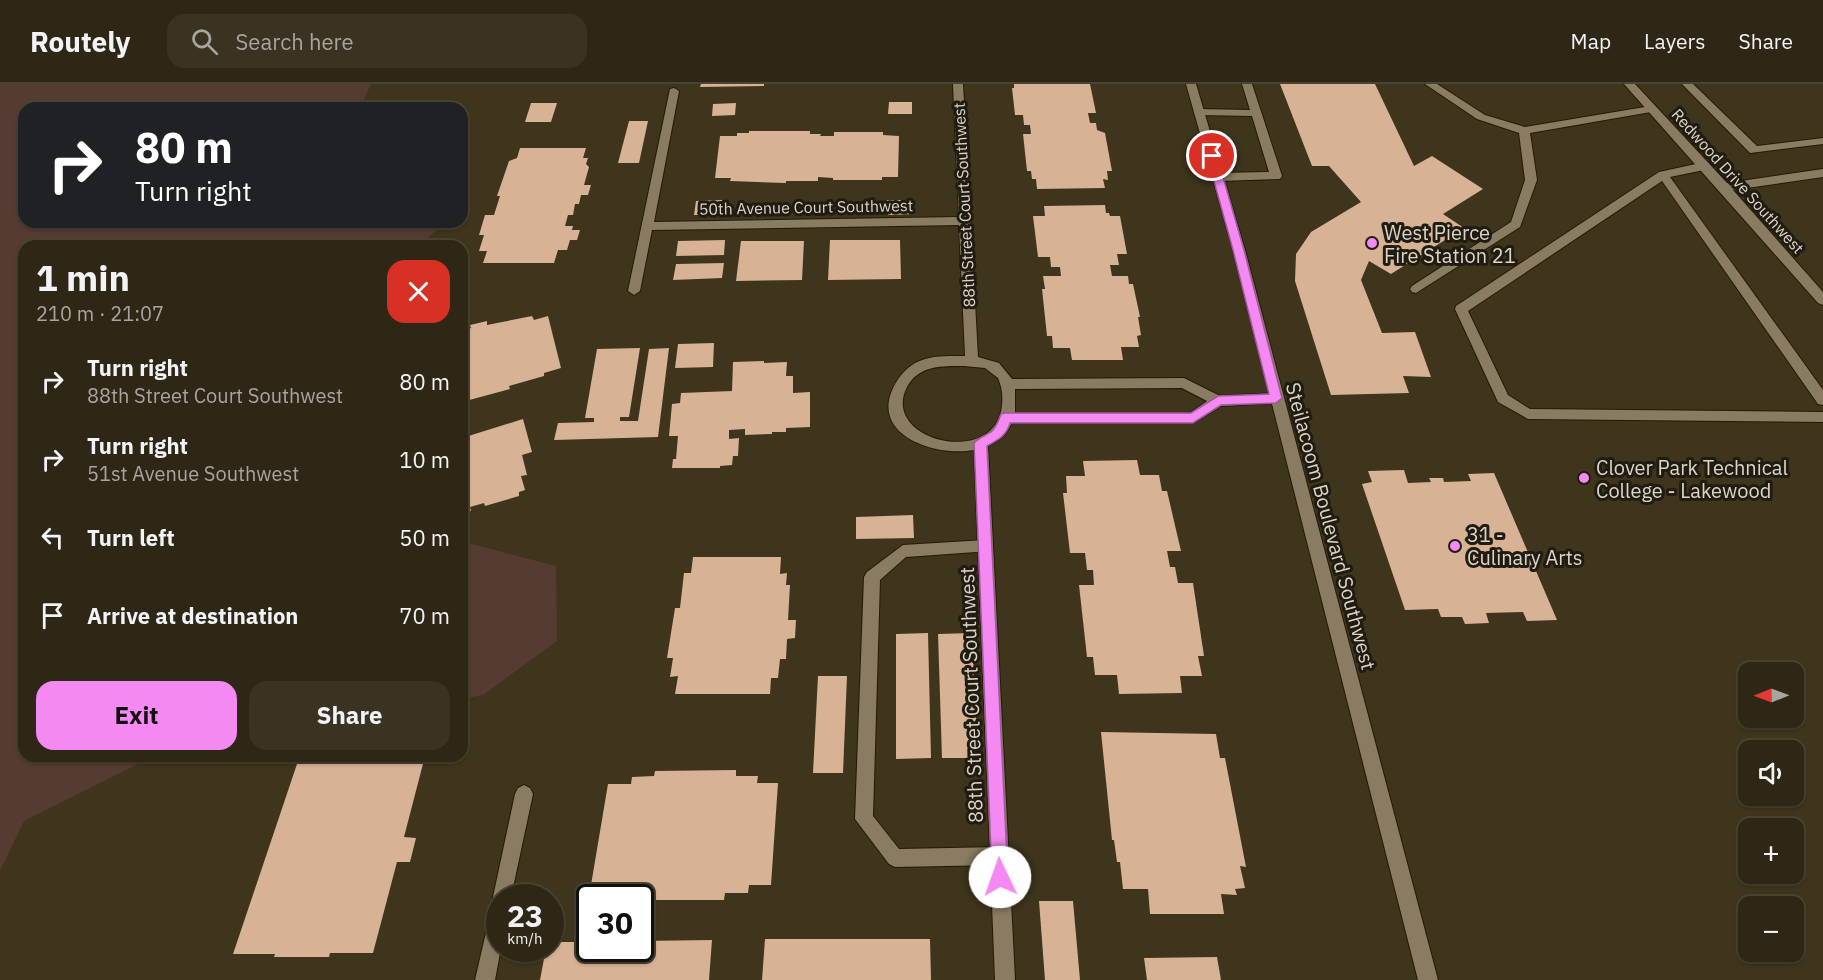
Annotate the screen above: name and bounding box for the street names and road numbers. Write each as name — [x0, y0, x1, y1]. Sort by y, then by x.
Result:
street label: 88th Street Court Southwest — [949, 102, 979, 308]
street label: Redwood Drive Southwest — [1668, 104, 1808, 258]
street label: 50th Avenue Court Southwest — [699, 195, 913, 219]
street label: Steilacoom Boulevard Southwest — [1280, 379, 1382, 673]
street label: 88th Street Court Southwest — [953, 567, 989, 823]

